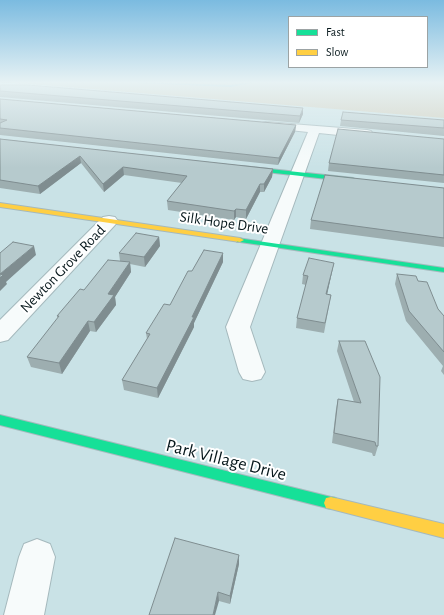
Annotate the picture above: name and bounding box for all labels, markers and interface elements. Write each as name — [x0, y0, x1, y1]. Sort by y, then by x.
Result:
legend — [288, 16, 428, 68]
text: Fast — [326, 26, 345, 38]
text: Slow — [326, 46, 348, 58]
street label: Silk Hope Drive — [179, 208, 269, 238]
street label: Newton Grove Road — [17, 221, 109, 317]
street label: Park Village Drive — [164, 435, 288, 485]

